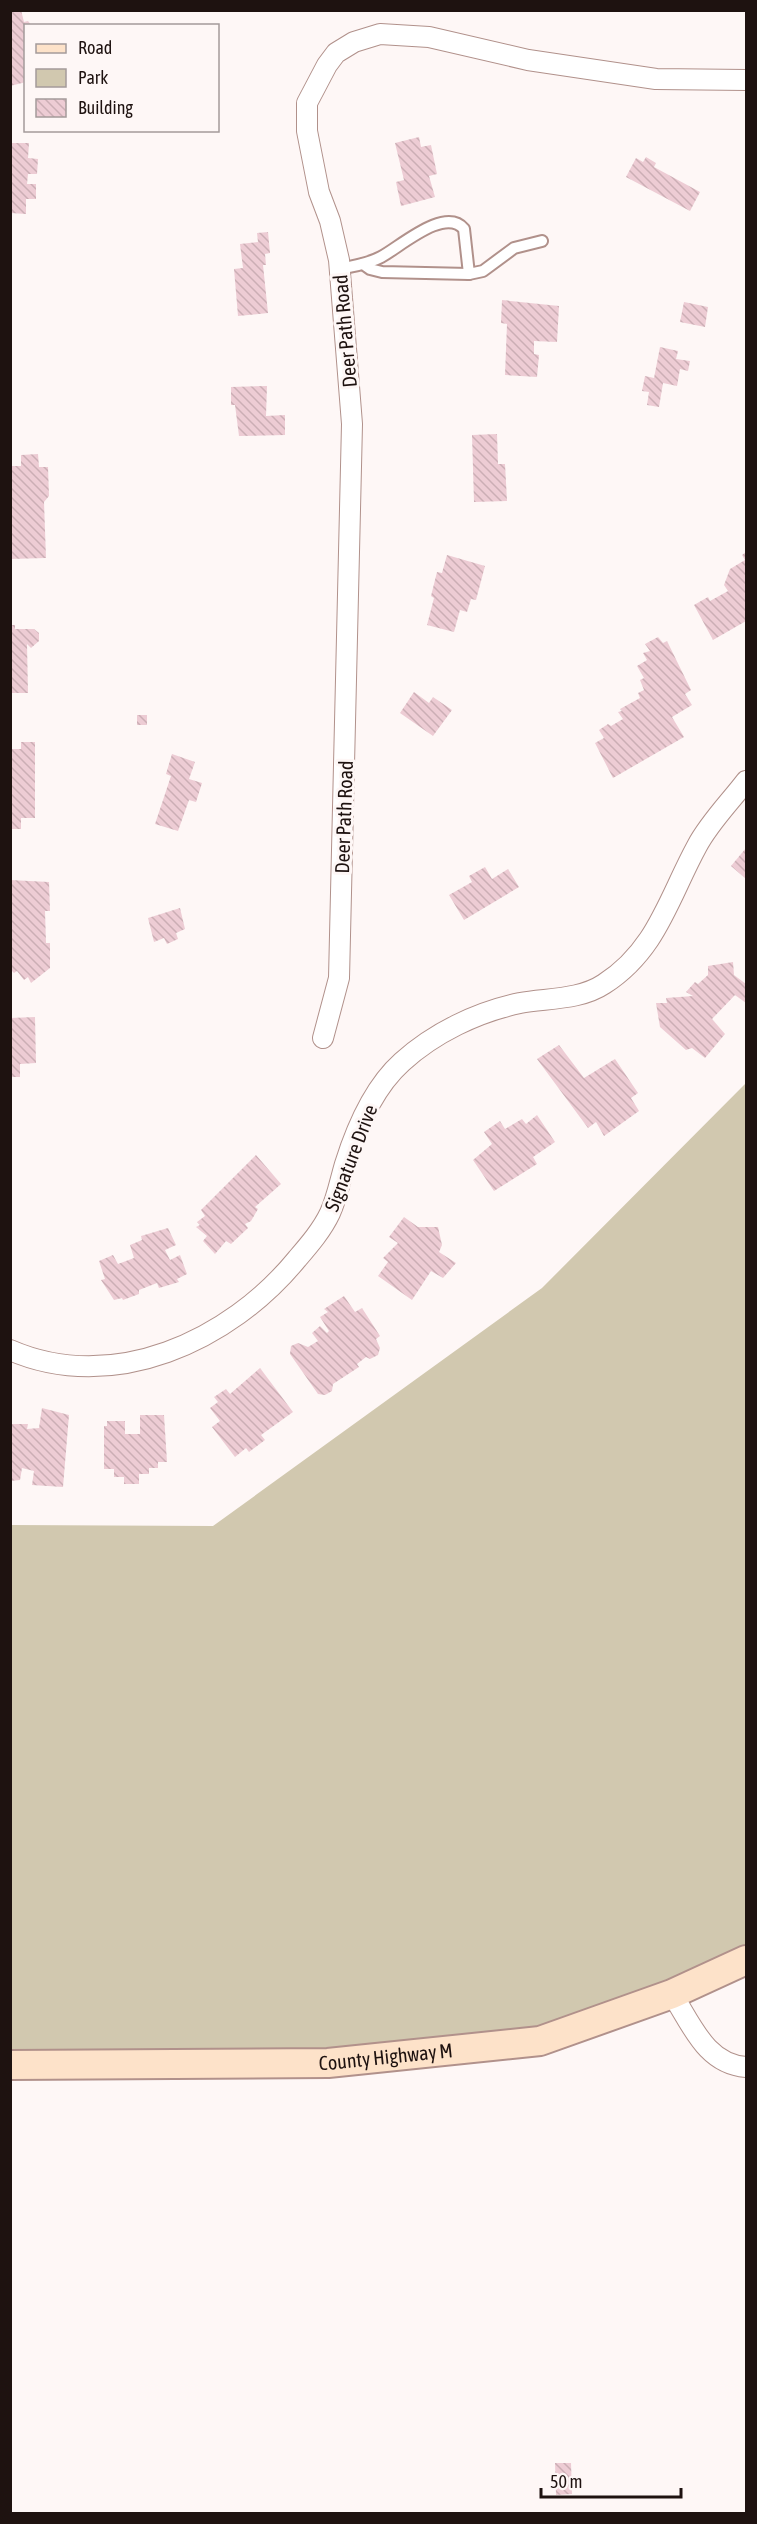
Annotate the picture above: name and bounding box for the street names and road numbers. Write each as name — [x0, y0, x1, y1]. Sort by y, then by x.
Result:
street label: Deer Path Road — [328, 274, 361, 388]
street label: Deer Path Road — [330, 760, 357, 874]
street label: Signature Drive — [320, 1101, 381, 1214]
street label: County Highway M — [319, 2038, 454, 2074]

